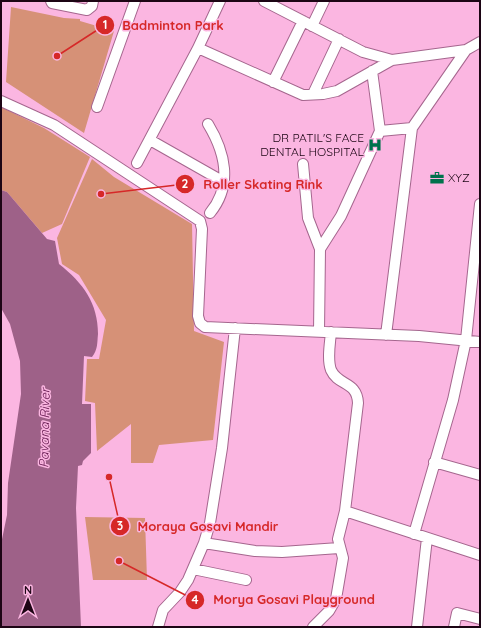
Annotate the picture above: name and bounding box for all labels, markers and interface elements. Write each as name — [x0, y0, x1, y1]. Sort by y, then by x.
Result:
callout: Badminton Park — [95, 13, 232, 38]
text: 1 — [103, 17, 107, 32]
text: Badminton Park — [122, 17, 224, 33]
place label: DR PATIL'S FACE DENTAL HOSPITAL — [260, 130, 365, 159]
hospital icon: DR PATIL'S FACE DENTAL HOSPITAL — [367, 137, 383, 153]
office icon: XYZ — [429, 170, 445, 186]
place label: XYZ — [448, 170, 470, 185]
callout: Roller Skating Rink — [175, 172, 330, 197]
text: 2 — [182, 176, 189, 191]
text: Roller Skating Rink — [203, 176, 323, 192]
water label: Pavana River — [35, 386, 53, 468]
callout: Moraya Gosavi Mandir — [110, 514, 287, 539]
text: 3 — [117, 518, 123, 533]
text: Moraya Gosavi Mandir — [138, 518, 279, 534]
north arrow — [8, 580, 48, 620]
text: N — [24, 583, 32, 597]
callout: Morya Gosavi Playground — [185, 587, 383, 612]
text: Morya Gosavi Playground — [213, 591, 375, 607]
text: 4 — [191, 592, 199, 607]

